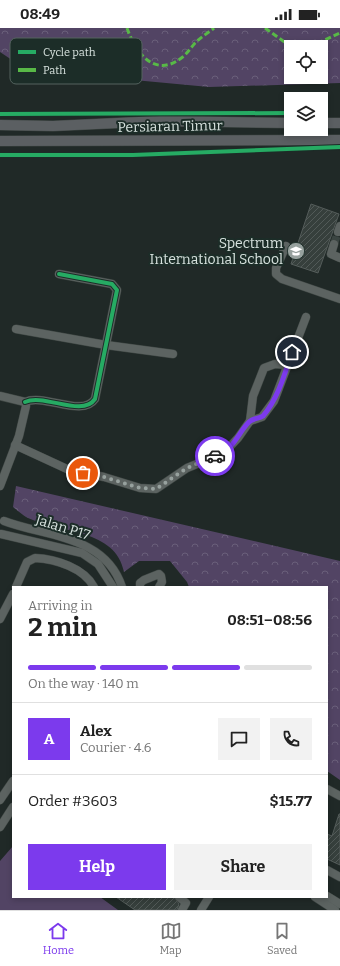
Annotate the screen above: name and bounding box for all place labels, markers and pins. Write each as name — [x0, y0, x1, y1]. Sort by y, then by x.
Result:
place label: Spectrum International School — [150, 235, 284, 268]
school or university icon: Spectrum International School — [286, 241, 306, 261]
pin — [275, 335, 309, 369]
pin — [66, 456, 100, 490]

